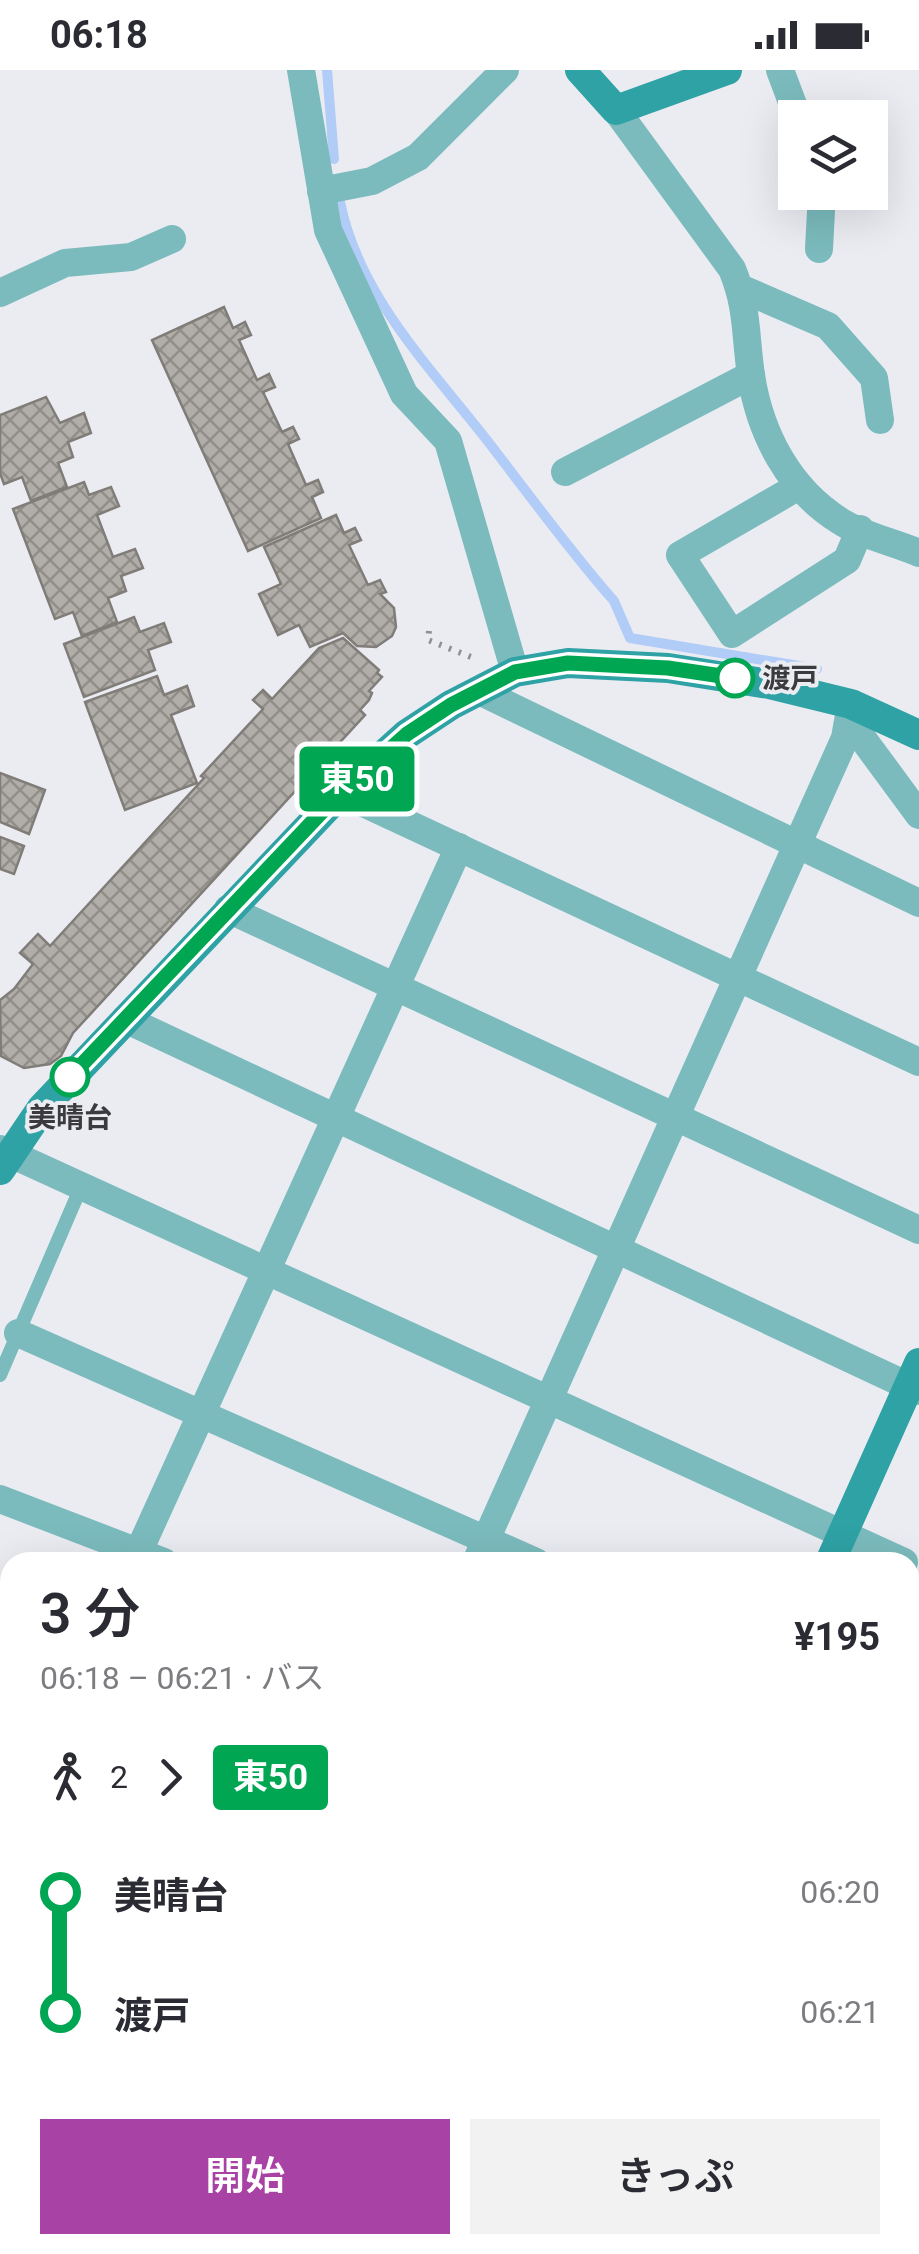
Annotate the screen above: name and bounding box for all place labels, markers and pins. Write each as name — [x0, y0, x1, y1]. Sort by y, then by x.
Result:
marker: 渡戸 — [716, 659, 754, 697]
place label: 渡戸 — [762, 662, 818, 695]
marker: 美晴台 — [51, 1058, 89, 1096]
place label: 美晴台 — [28, 1101, 112, 1134]

